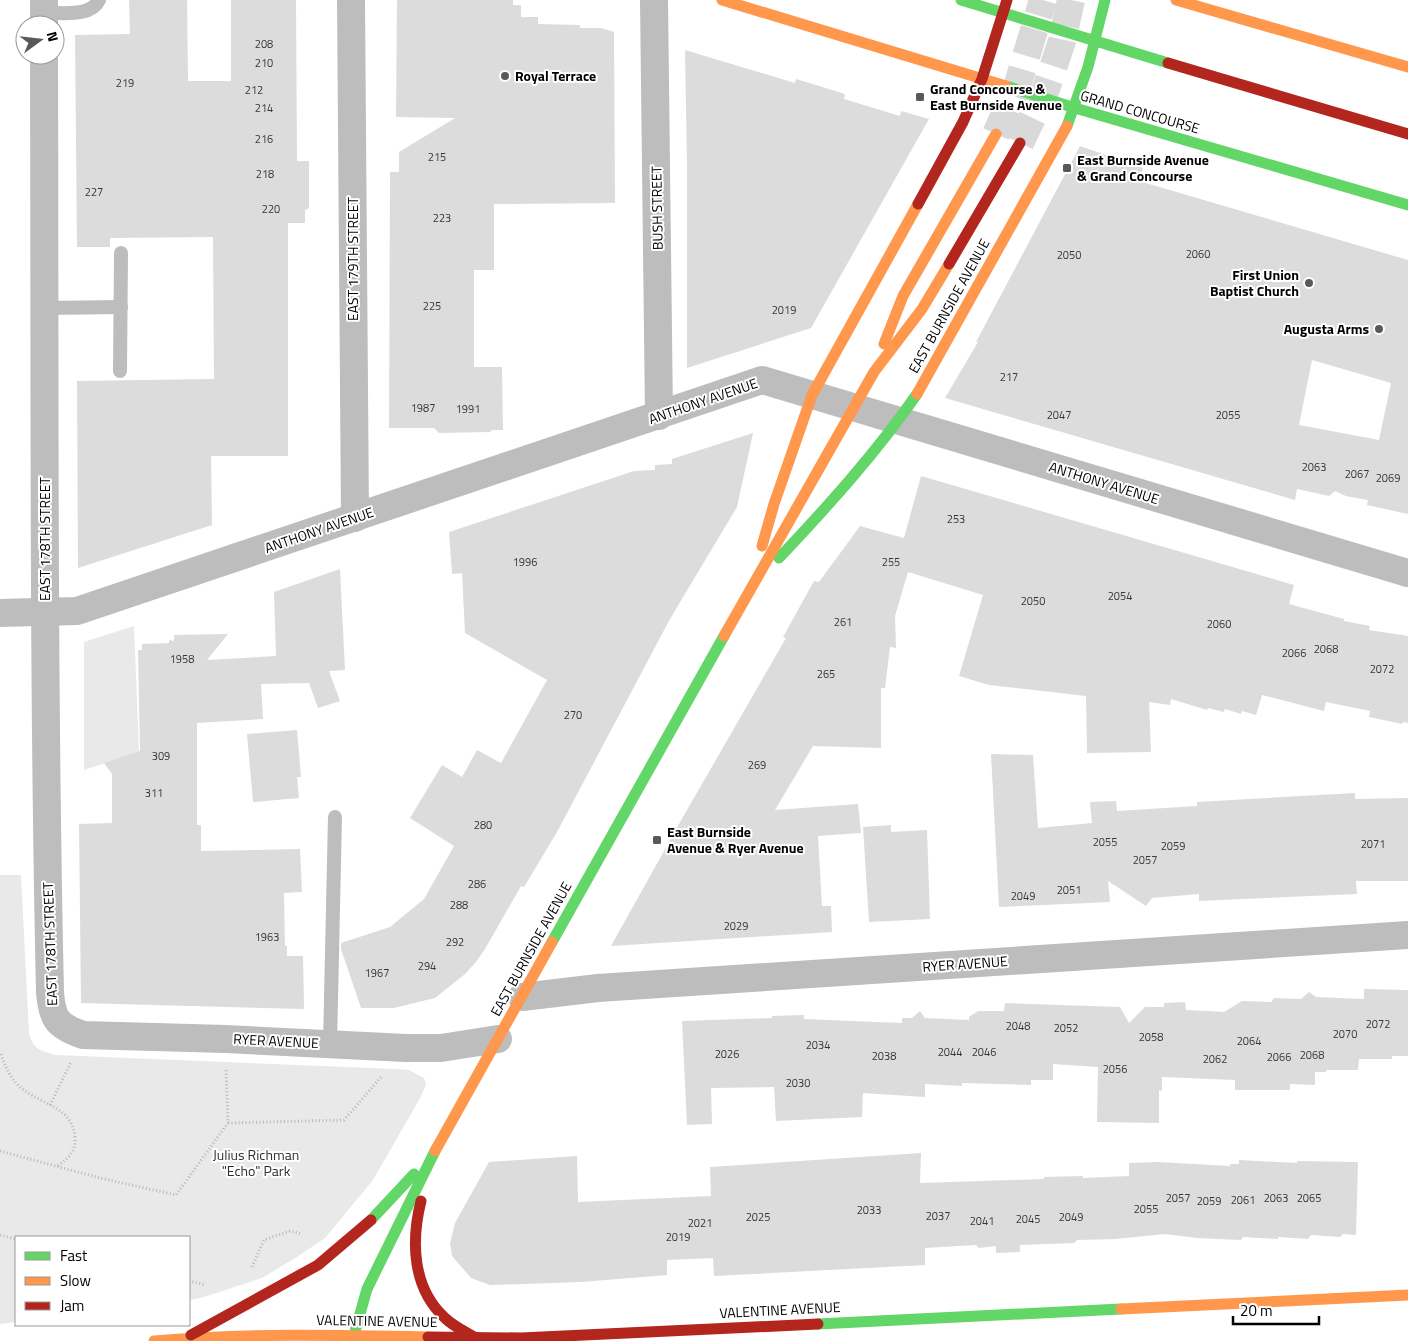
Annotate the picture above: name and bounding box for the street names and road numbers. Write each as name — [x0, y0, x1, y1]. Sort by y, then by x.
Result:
street label: GRAND CONCOURSE — [1078, 84, 1202, 139]
street label: BUSH STREET — [645, 165, 668, 250]
street label: EAST 179TH STREET — [342, 196, 363, 321]
street label: EAST BURNSIDE AVENUE — [903, 235, 994, 377]
street label: ANTHONY AVENUE — [646, 372, 760, 429]
street label: ANTHONY AVENUE — [1047, 456, 1162, 509]
street label: EAST 178TH STREET — [34, 476, 55, 601]
street label: ANTHONY AVENUE — [262, 501, 376, 558]
street label: EAST BURNSIDE AVENUE — [485, 878, 576, 1020]
street label: EAST 178TH STREET — [37, 881, 62, 1006]
street label: RYER AVENUE — [922, 950, 1009, 977]
street label: RYER AVENUE — [233, 1028, 319, 1053]
street label: VALENTINE AVENUE — [719, 1296, 841, 1323]
street label: VALENTINE AVENUE — [316, 1309, 438, 1332]

